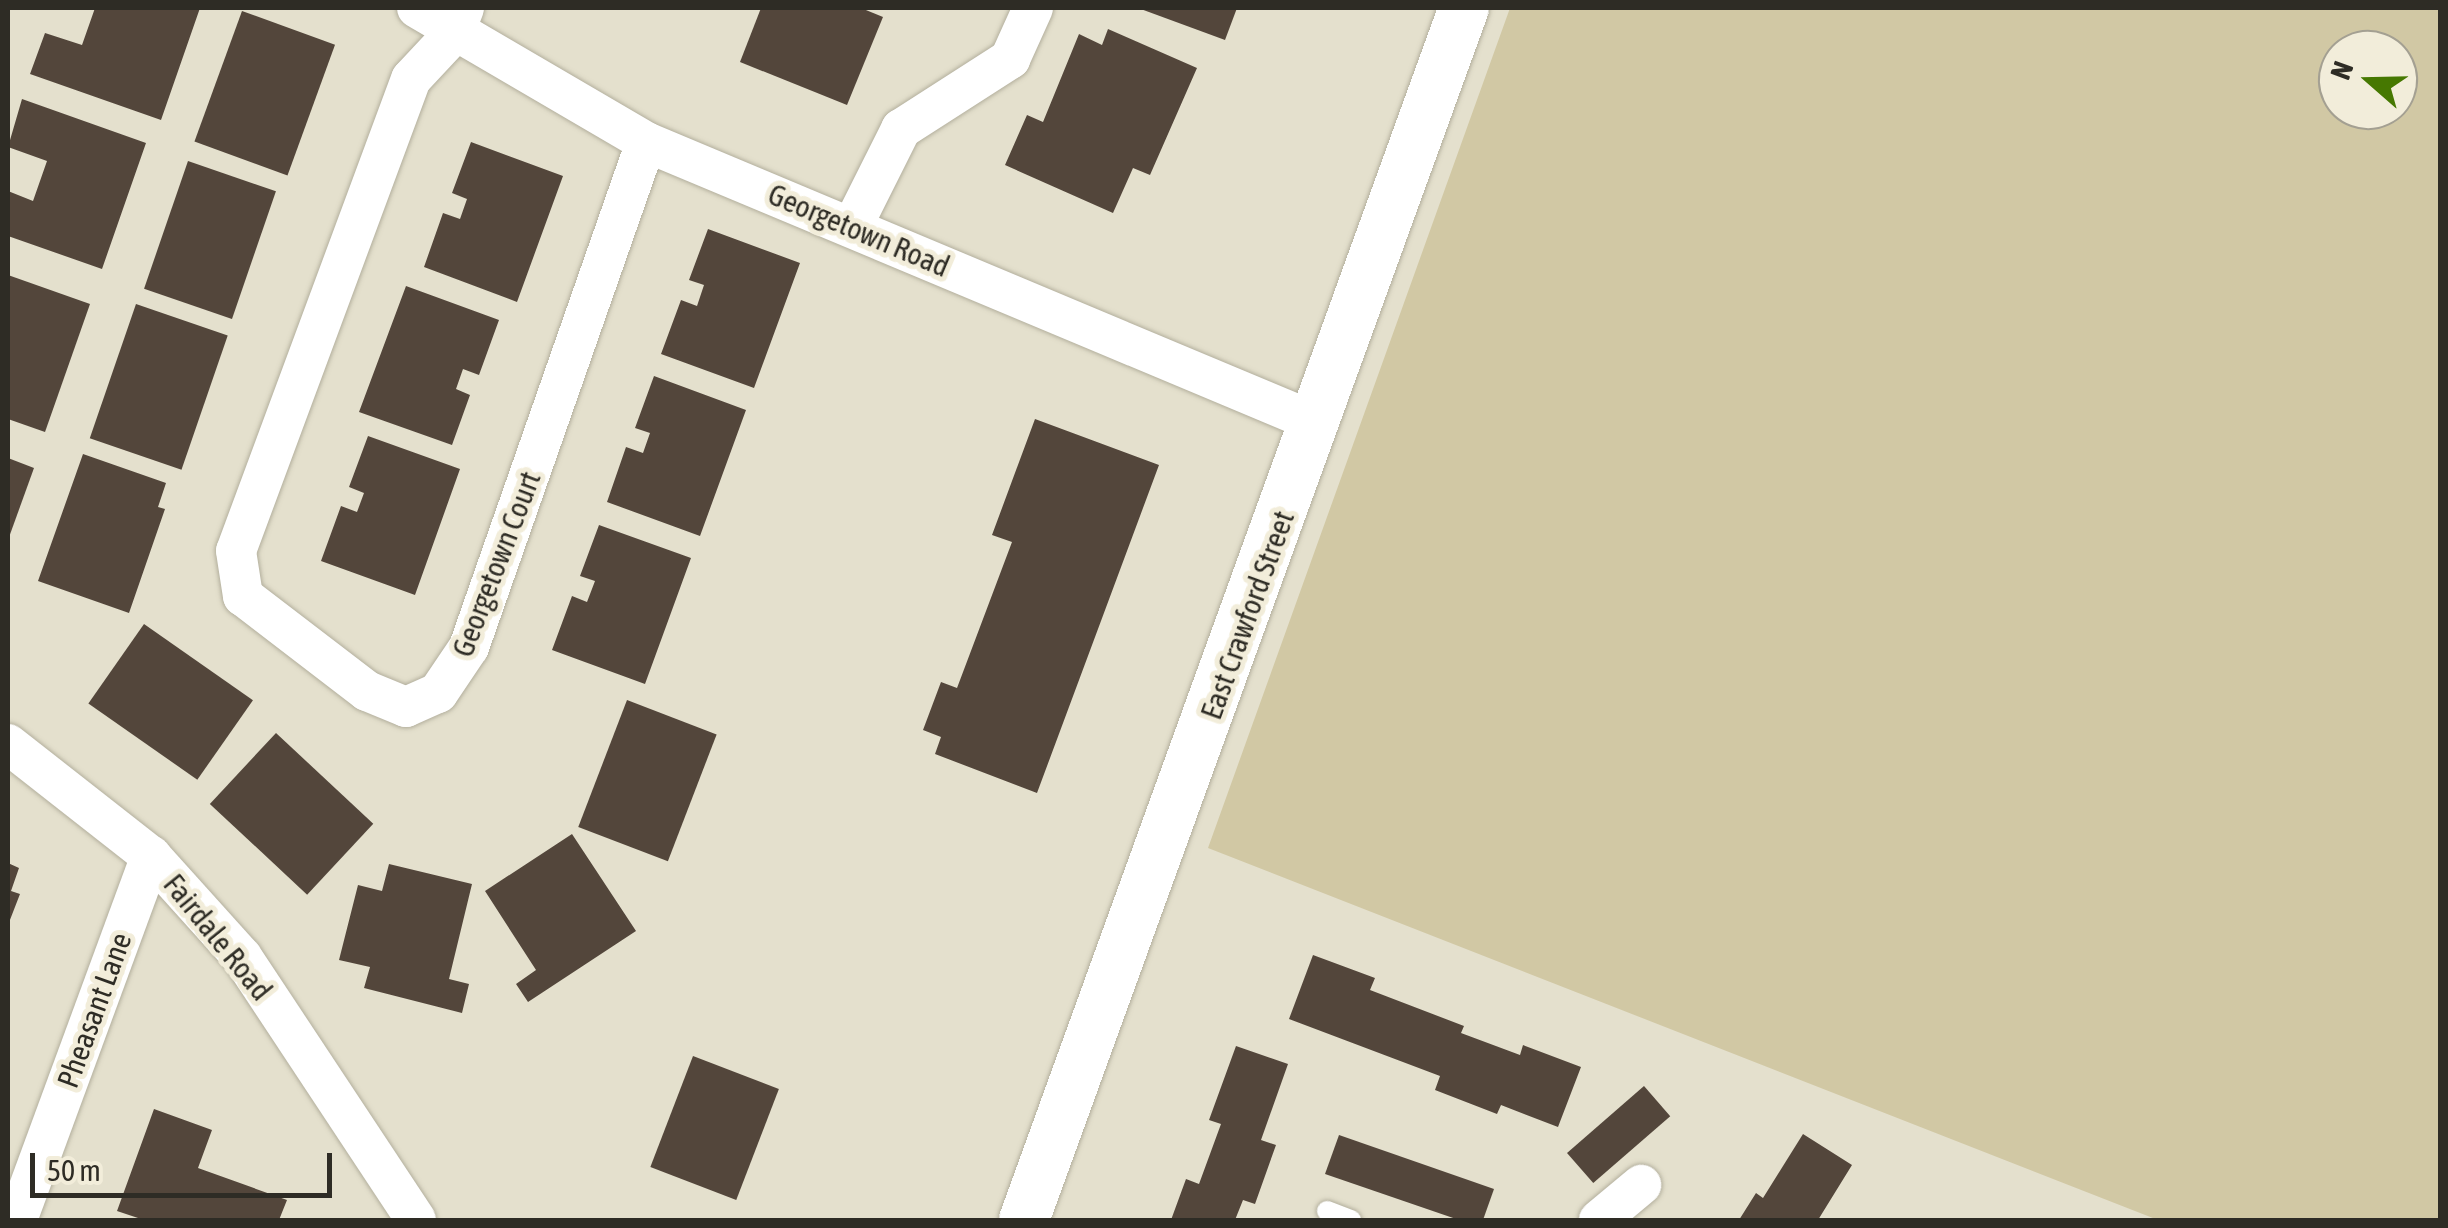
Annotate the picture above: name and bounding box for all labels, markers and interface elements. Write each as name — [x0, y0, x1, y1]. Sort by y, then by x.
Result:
north arrow — [2318, 30, 2418, 130]
text: N — [2324, 57, 2360, 84]
street label: Georgetown Road — [763, 176, 955, 284]
street label: Georgetown Court — [444, 466, 548, 662]
street label: East Crawford Street — [1193, 506, 1301, 724]
street label: Fairdale Road — [156, 867, 280, 1007]
street label: Pheasant Lane — [49, 928, 139, 1092]
scale bar — [35, 1133, 338, 1195]
text: 50 m — [47, 1153, 101, 1187]

